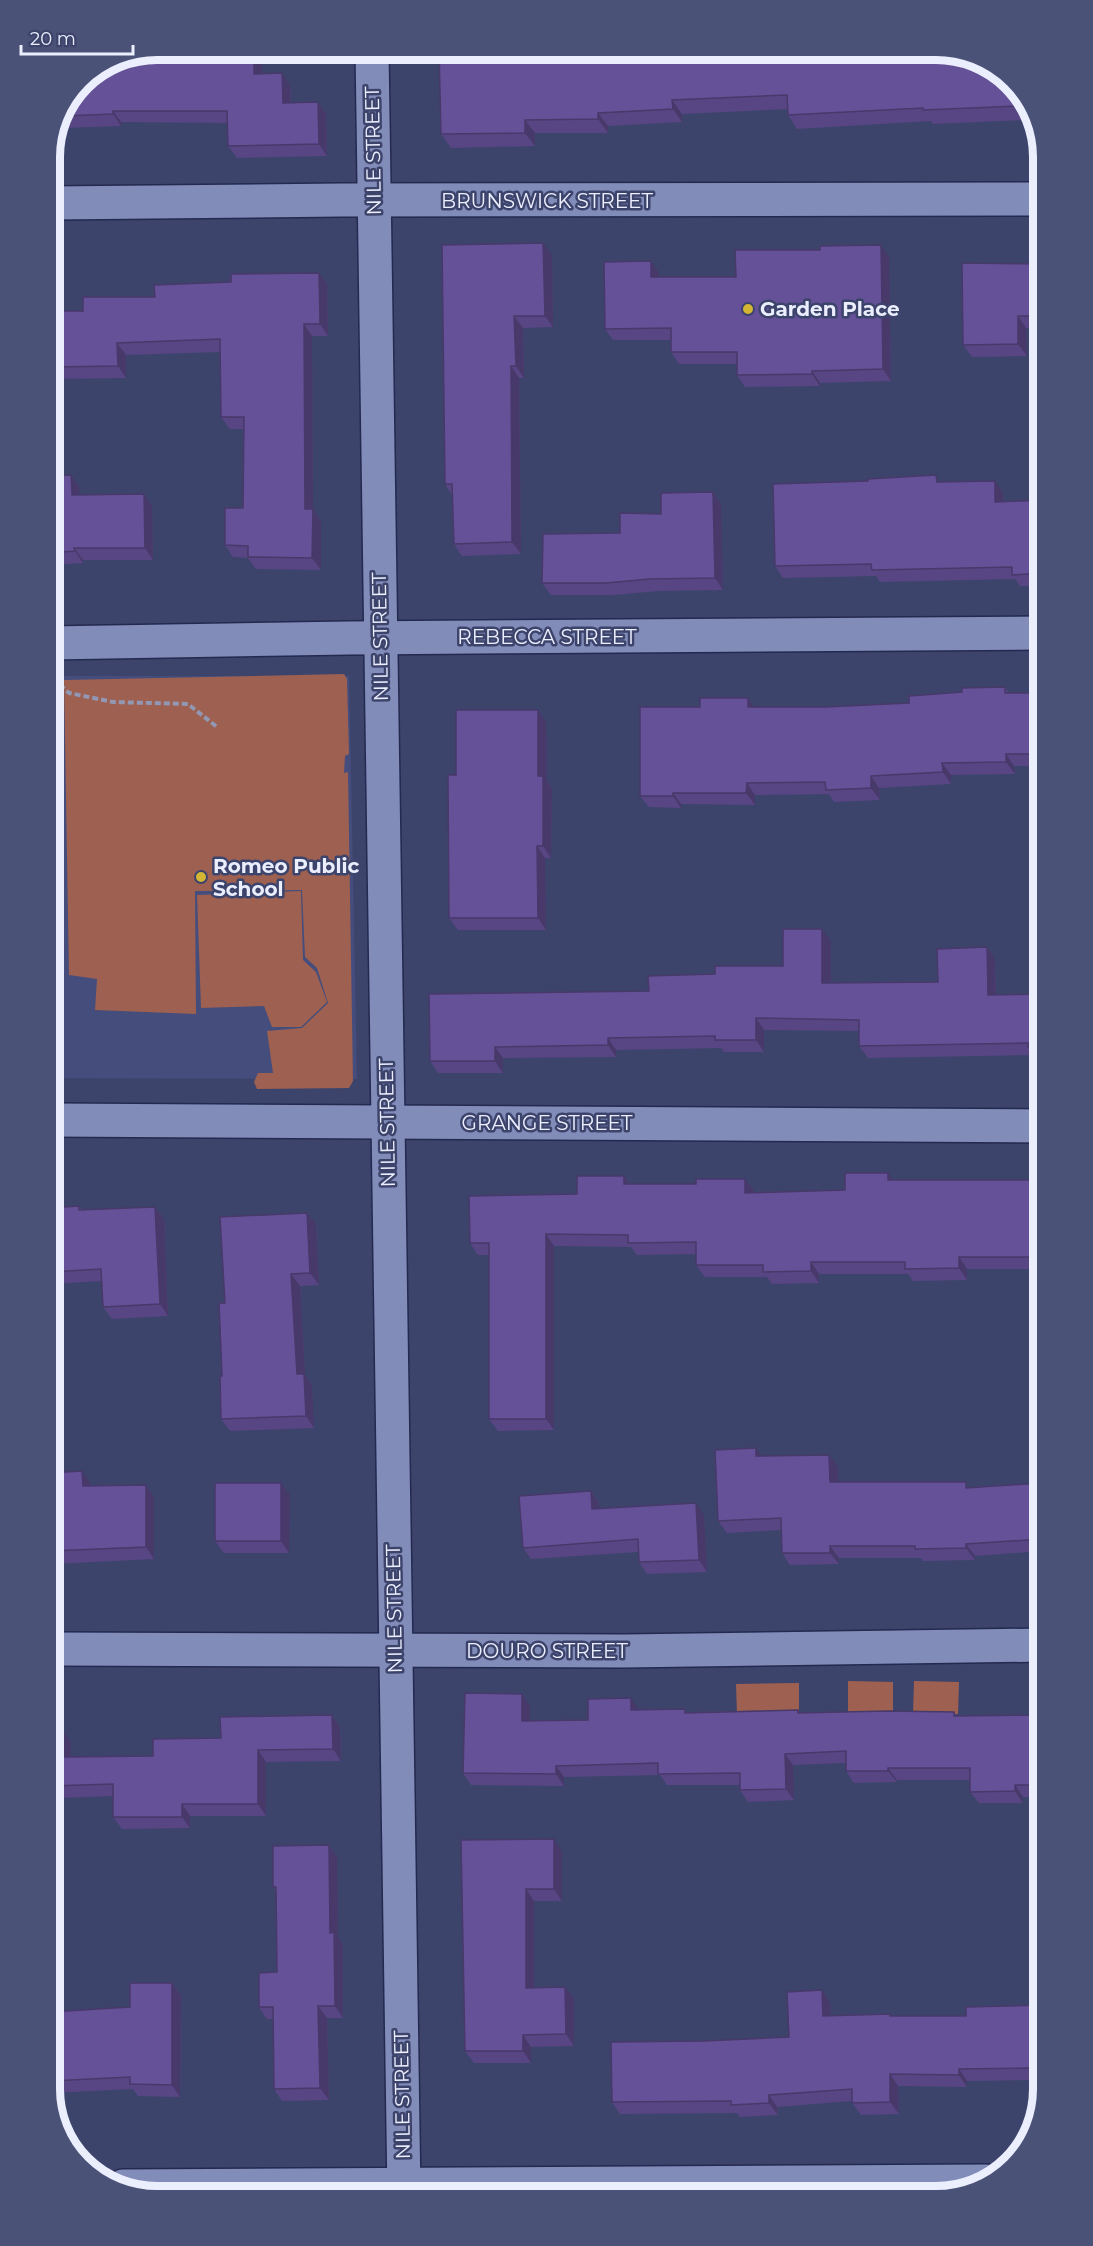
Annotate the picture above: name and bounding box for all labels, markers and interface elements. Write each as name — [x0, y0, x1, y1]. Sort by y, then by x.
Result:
scale bar — [21, 18, 134, 56]
text: 20 m — [30, 28, 76, 50]
street label: NILE STREET — [360, 86, 386, 216]
street label: BRUNSWICK STREET — [441, 189, 653, 213]
place label: Garden Place — [760, 297, 900, 321]
marker: Garden Place — [741, 302, 755, 316]
street label: NILE STREET — [367, 572, 393, 702]
street label: REBECCA STREET — [457, 625, 637, 649]
place label: Romeo Public School — [213, 854, 359, 901]
marker: Romeo Public School — [194, 870, 208, 884]
street label: NILE STREET — [374, 1058, 400, 1188]
street label: GRANGE STREET — [462, 1111, 633, 1135]
street label: NILE STREET — [381, 1544, 407, 1674]
street label: DOURO STREET — [466, 1639, 628, 1663]
street label: NILE STREET — [389, 2030, 415, 2160]

